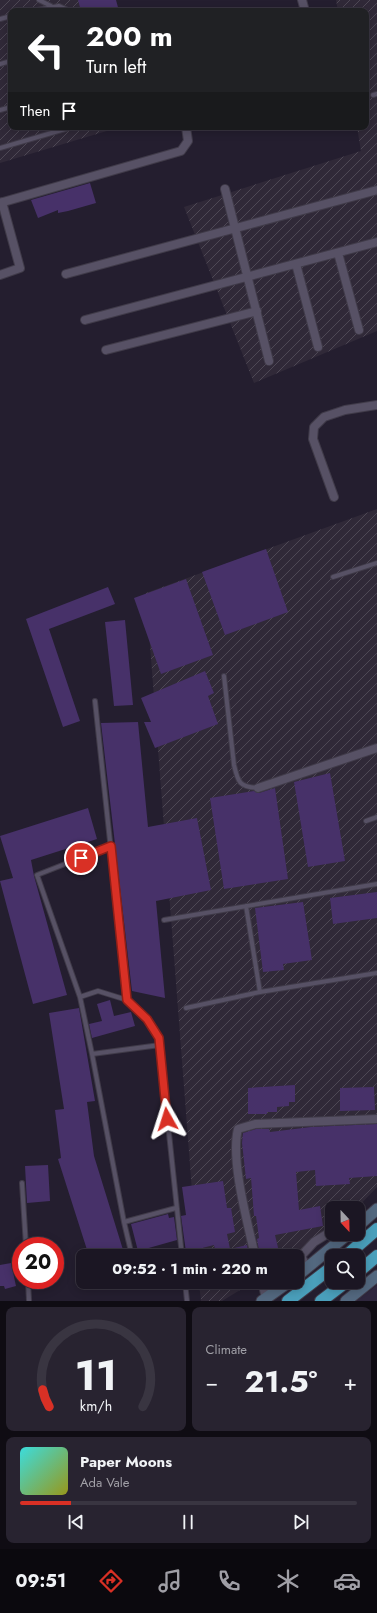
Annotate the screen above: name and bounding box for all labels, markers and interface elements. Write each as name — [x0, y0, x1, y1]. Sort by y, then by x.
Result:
text: 200 m — [86, 16, 173, 57]
icon: left — [20, 24, 72, 76]
text: Turn left — [86, 54, 146, 80]
text: Then — [20, 100, 50, 122]
icon: arrive — [58, 100, 80, 122]
pin — [64, 841, 98, 875]
icon: arrive — [70, 847, 92, 869]
position arrow — [146, 1098, 188, 1140]
north arrow — [325, 1201, 365, 1241]
map controls — [325, 1201, 365, 1289]
speed limit sign: 20 — [12, 1237, 64, 1289]
button: search — [325, 1249, 365, 1289]
text: 09:52 · 1 min · 220 m — [112, 1258, 268, 1280]
text: Climate — [206, 1340, 247, 1359]
text: 11 — [75, 1345, 117, 1406]
text: 21.5° — [245, 1360, 317, 1403]
text: − — [206, 1366, 218, 1398]
text: + — [343, 1366, 357, 1398]
text: km/h — [80, 1396, 112, 1416]
text: Paper Moons — [80, 1451, 172, 1473]
text: Ada Vale — [80, 1473, 129, 1492]
icon: previous — [65, 1511, 87, 1533]
icon: pause — [177, 1511, 199, 1533]
icon: next — [290, 1511, 312, 1533]
icon: directions — [97, 1567, 125, 1595]
icon: music — [156, 1567, 184, 1595]
icon: phone — [215, 1567, 243, 1595]
icon: climate — [274, 1567, 302, 1595]
icon: car — [333, 1567, 361, 1595]
text: 09:51 — [16, 1568, 66, 1594]

